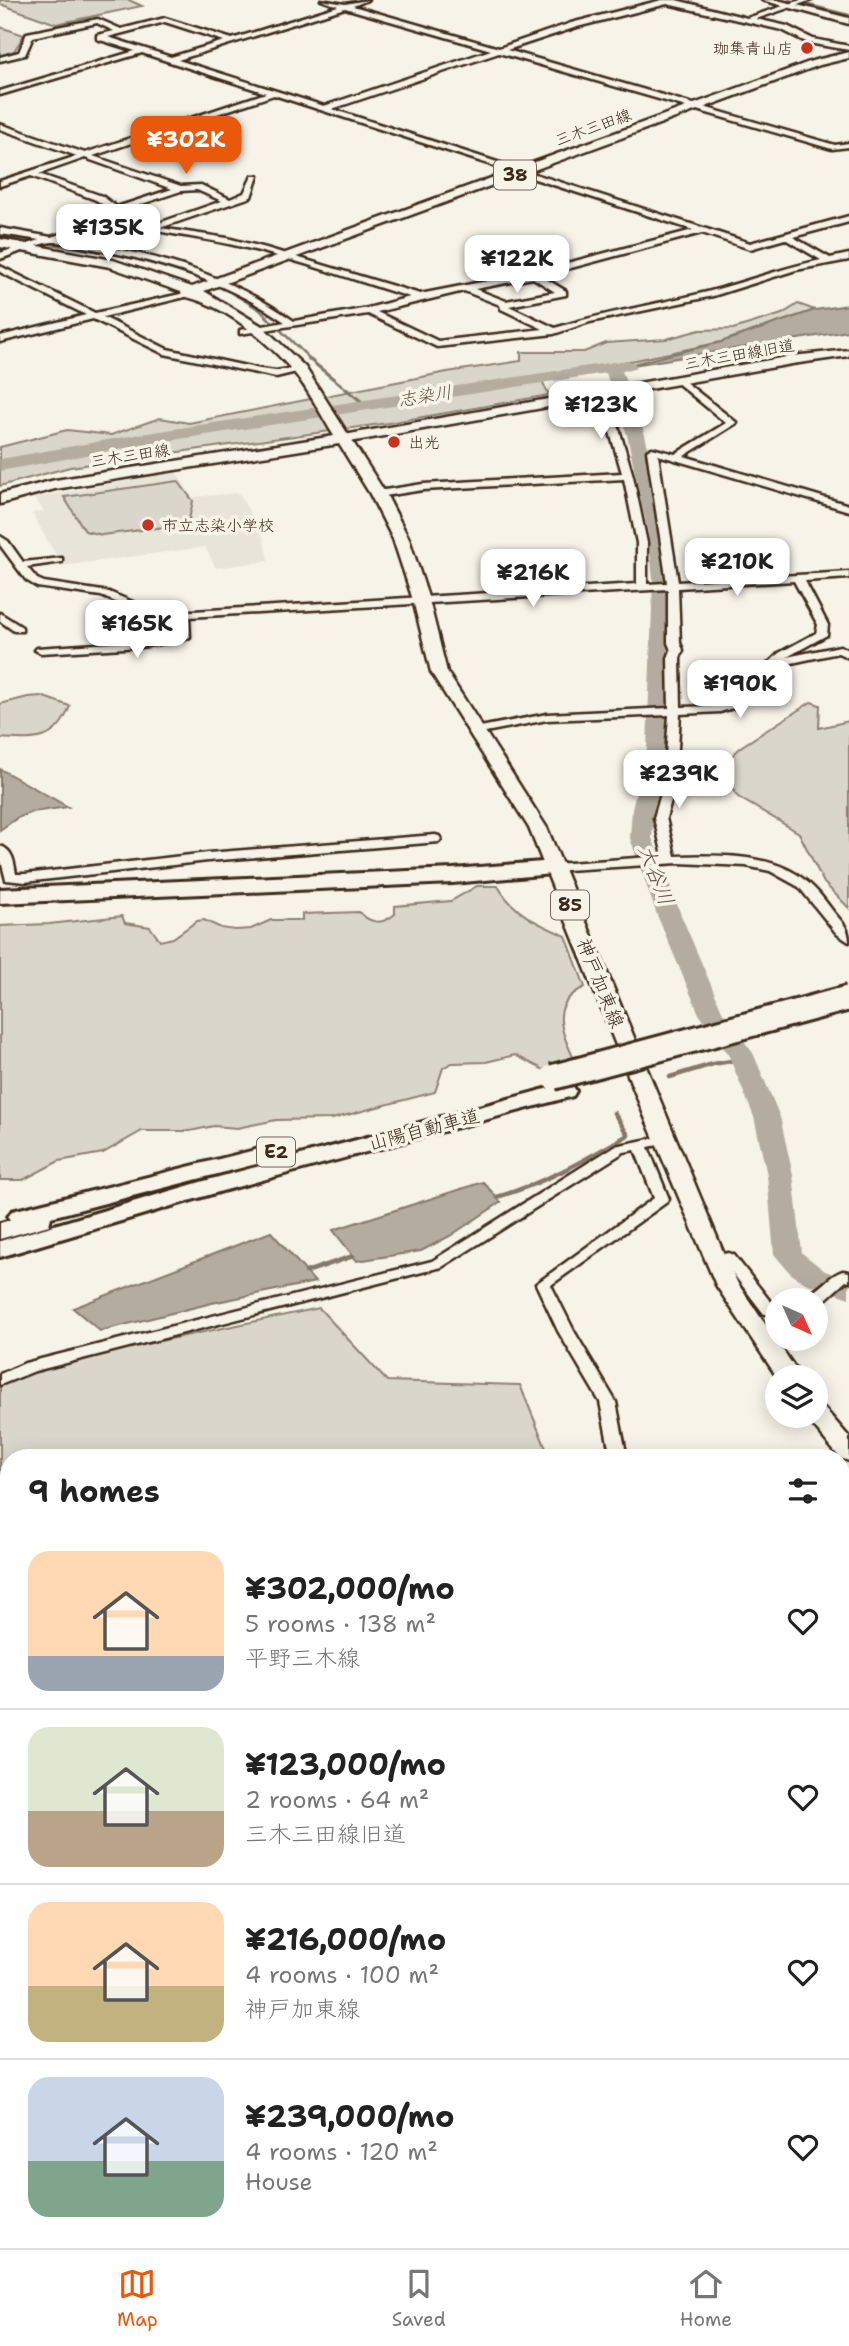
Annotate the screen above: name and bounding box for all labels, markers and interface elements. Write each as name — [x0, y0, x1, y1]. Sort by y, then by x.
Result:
place label: 珈集青山店 — [713, 38, 793, 59]
marker: 珈集青山店 — [799, 40, 815, 56]
street label: 三木三田線 — [552, 104, 634, 151]
pin: ¥302K — [137, 116, 235, 176]
text: ¥302K — [146, 124, 226, 154]
road number: 38 — [494, 160, 536, 190]
pin: ¥135K — [59, 204, 157, 264]
text: ¥135K — [72, 212, 144, 242]
pin: ¥122K — [468, 236, 566, 295]
text: ¥122K — [481, 243, 553, 273]
street label: 三木三田線旧道 — [682, 334, 796, 375]
water label: 志染川 — [396, 380, 454, 412]
pin: ¥123K — [552, 382, 650, 441]
text: ¥123K — [565, 389, 637, 419]
place label: 出光 — [408, 432, 440, 453]
marker: 出光 — [386, 434, 402, 450]
street label: 三木三田線 — [89, 439, 171, 472]
place label: 市立志染小学校 — [162, 515, 274, 536]
marker: 市立志染小学校 — [140, 517, 156, 533]
pin: ¥210K — [688, 538, 786, 598]
text: ¥210K — [701, 546, 773, 576]
pin: ¥216K — [484, 550, 582, 609]
text: ¥216K — [497, 557, 569, 587]
pin: ¥165K — [88, 600, 186, 660]
text: ¥165K — [101, 608, 173, 638]
pin: ¥190K — [691, 660, 789, 720]
text: ¥190K — [703, 668, 777, 698]
pin: ¥239K — [630, 750, 728, 810]
text: ¥239K — [639, 758, 719, 788]
water label: 大谷川 — [632, 841, 680, 909]
road number: 85 — [551, 890, 589, 920]
street label: 神戸加東線 — [571, 934, 630, 1032]
street label: 山陽自動車道 — [366, 1103, 482, 1156]
road number: E2 — [257, 1138, 295, 1167]
north arrow — [765, 1288, 828, 1351]
map controls — [765, 1288, 828, 1428]
button: layers — [765, 1365, 828, 1428]
text: 9 homes — [28, 1471, 160, 1512]
icon: filters — [784, 1472, 822, 1510]
text: ¥302,000/mo — [245, 1568, 455, 1609]
icon: home — [84, 1579, 168, 1663]
icon: heart — [784, 1602, 822, 1640]
text: 5 rooms · 138 m² — [245, 1609, 436, 1639]
text: 平野三木線 — [245, 1643, 360, 1673]
text: ¥123,000/mo — [245, 1744, 446, 1785]
icon: home — [84, 1755, 168, 1839]
icon: heart — [784, 1778, 822, 1816]
text: 2 rooms · 64 m² — [245, 1785, 429, 1815]
text: 三木三田線旧道 — [245, 1819, 406, 1849]
text: ¥216,000/mo — [245, 1919, 446, 1960]
icon: home — [84, 1930, 168, 2014]
icon: heart — [784, 1953, 822, 1991]
text: 4 rooms · 100 m² — [245, 1960, 439, 1990]
text: 神戸加東線 — [245, 1994, 360, 2024]
text: ¥239,000/mo — [245, 2096, 454, 2137]
icon: home — [84, 2105, 168, 2189]
icon: heart — [784, 2128, 822, 2166]
text: 4 rooms · 120 m² — [245, 2137, 438, 2167]
text: House — [245, 2167, 313, 2197]
tab: Map — [117, 2265, 158, 2332]
tab: Saved — [392, 2265, 446, 2332]
tab: Home — [680, 2265, 732, 2332]

